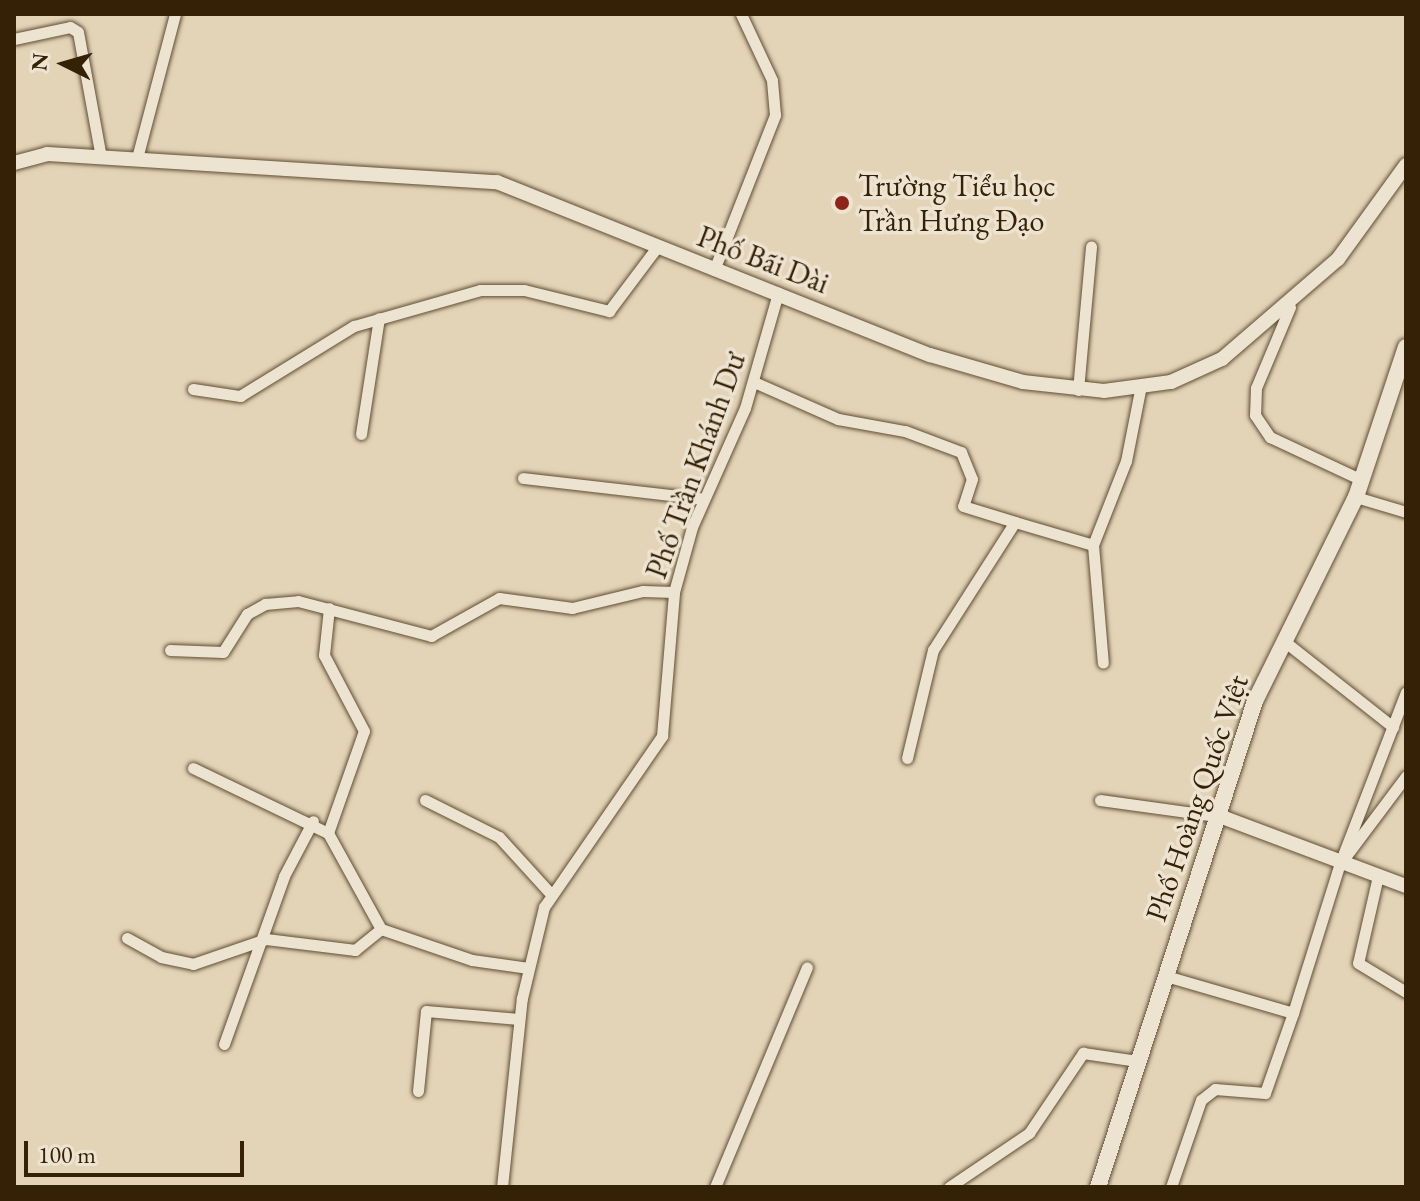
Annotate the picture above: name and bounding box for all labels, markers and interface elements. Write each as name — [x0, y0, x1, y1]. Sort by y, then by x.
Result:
north arrow — [24, 24, 104, 104]
text: N — [24, 52, 55, 72]
place label: Trường Tiểu học Trần Hưng Đạo — [858, 168, 1055, 238]
marker: Trường Tiểu học Trần Hưng Đạo — [833, 194, 851, 212]
street label: Phố Bãi Dài — [692, 219, 834, 301]
street label: Phố Trần Khánh Dư — [638, 347, 754, 583]
street label: Phố Hoàng Quốc Việt — [1138, 670, 1256, 926]
scale bar — [28, 1125, 248, 1175]
text: 100 m — [38, 1139, 96, 1170]

